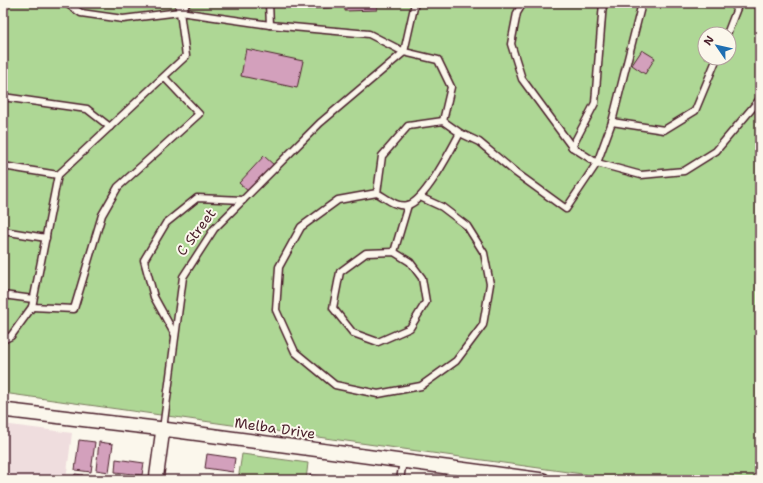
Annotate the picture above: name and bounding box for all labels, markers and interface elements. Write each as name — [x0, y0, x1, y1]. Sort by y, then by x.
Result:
north arrow — [697, 26, 737, 66]
text: N — [700, 33, 718, 48]
street label: C Street — [172, 205, 220, 259]
street label: Melba Drive — [233, 413, 317, 443]

